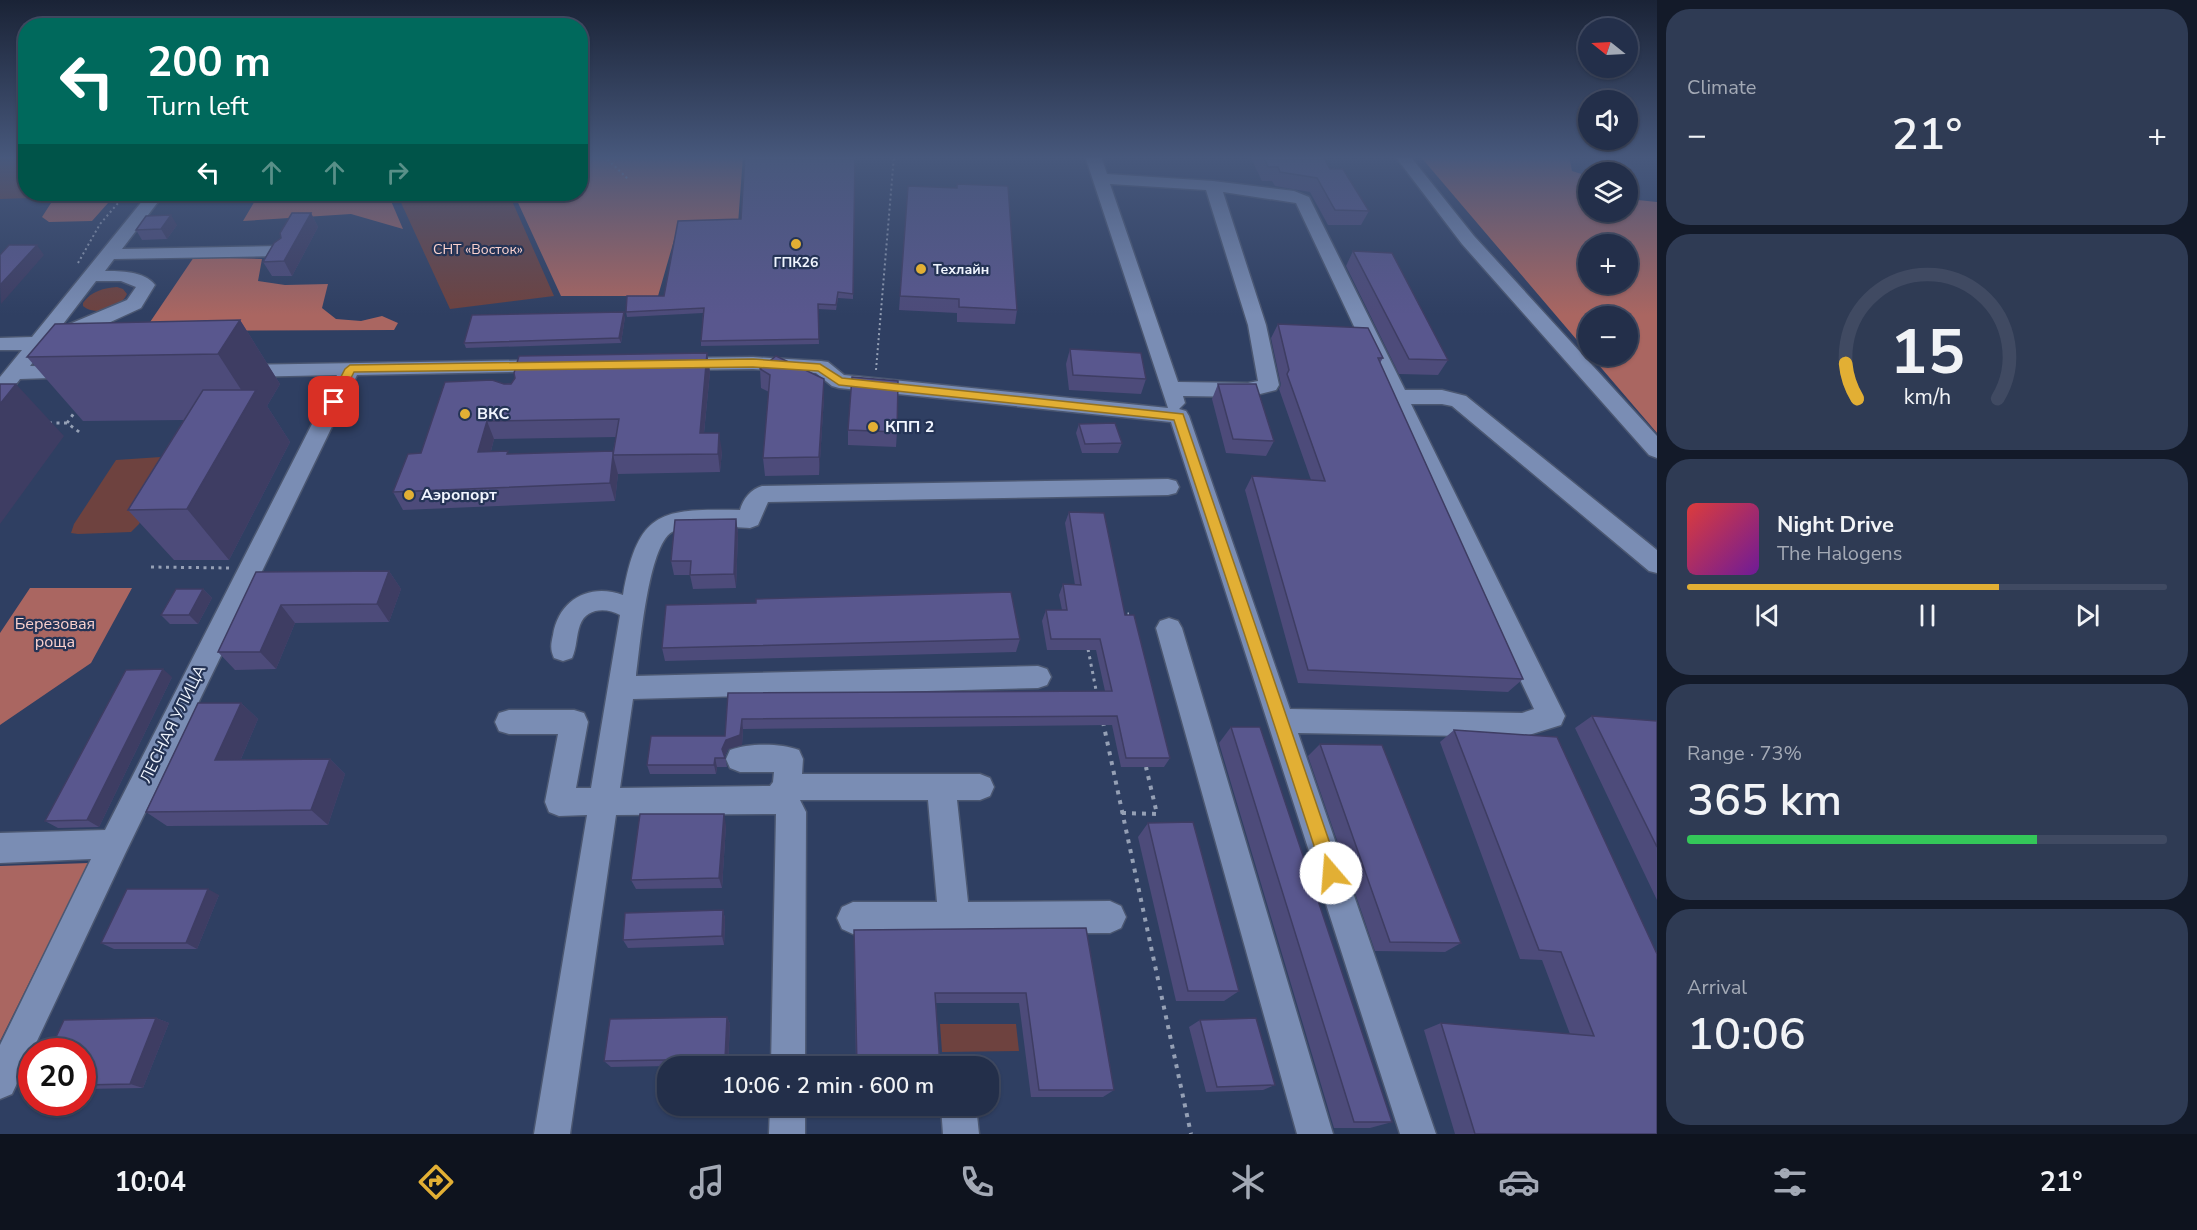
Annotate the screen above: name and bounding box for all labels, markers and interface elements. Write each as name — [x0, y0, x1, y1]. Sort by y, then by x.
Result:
north arrow — [1578, 18, 1638, 78]
map controls — [1578, 18, 1638, 366]
text: 200 m — [147, 34, 271, 91]
icon: left — [48, 42, 126, 120]
text: Climate — [1687, 74, 1756, 101]
text: Turn left — [147, 88, 248, 125]
button: sound — [1578, 90, 1638, 150]
text: 21° — [1892, 104, 1962, 165]
text: − — [1687, 113, 1707, 158]
text: + — [2147, 113, 2167, 158]
icon: left — [192, 156, 225, 189]
icon: ahead — [255, 156, 288, 189]
icon: ahead — [318, 156, 351, 189]
icon: right — [381, 156, 414, 189]
button: layers — [1578, 162, 1638, 222]
button: + — [1578, 234, 1638, 294]
marker: ГПК26 — [789, 237, 803, 251]
park label: СНТ «Восток» — [433, 240, 523, 259]
place label: ГПК26 — [774, 253, 818, 272]
place label: Техлайн — [933, 260, 989, 279]
marker: Техлайн — [914, 262, 928, 276]
button: − — [1578, 306, 1638, 366]
text: 15 — [1890, 310, 1964, 395]
pin — [308, 376, 359, 427]
text: km/h — [1903, 382, 1951, 412]
icon: arrive — [317, 385, 350, 418]
place label: ВКС — [477, 403, 510, 425]
marker: ВКС — [458, 407, 472, 421]
place label: КПП 2 — [885, 416, 934, 438]
marker: КПП 2 — [866, 420, 880, 434]
place label: Аэропорт — [421, 484, 497, 506]
marker: Аэропорт — [402, 488, 416, 502]
text: Night Drive — [1777, 510, 1894, 540]
text: The Halogens — [1777, 540, 1902, 567]
icon: previous — [1751, 599, 1784, 632]
icon: pause — [1911, 599, 1944, 632]
icon: next — [2071, 599, 2104, 632]
park label: Березовая роща — [15, 613, 95, 653]
street label: ЛЕСНАЯ УЛИЦА — [135, 661, 211, 787]
text: Range · 73% — [1687, 740, 1802, 767]
text: 365 km — [1687, 770, 1842, 831]
position arrow — [1299, 841, 1363, 905]
text: Arrival — [1687, 974, 1747, 1001]
text: 10:06 — [1687, 1004, 1806, 1065]
speed limit sign: 20 — [18, 1038, 96, 1116]
text: 10:06 · 2 min · 600 m — [722, 1071, 934, 1101]
icon: directions — [415, 1161, 457, 1203]
icon: music — [686, 1161, 728, 1203]
icon: phone — [956, 1161, 998, 1203]
icon: climate — [1227, 1161, 1269, 1203]
icon: car — [1498, 1161, 1540, 1203]
icon: filters — [1769, 1161, 1811, 1203]
text: 10:04 — [114, 1164, 186, 1201]
text: 21° — [2040, 1164, 2082, 1201]

